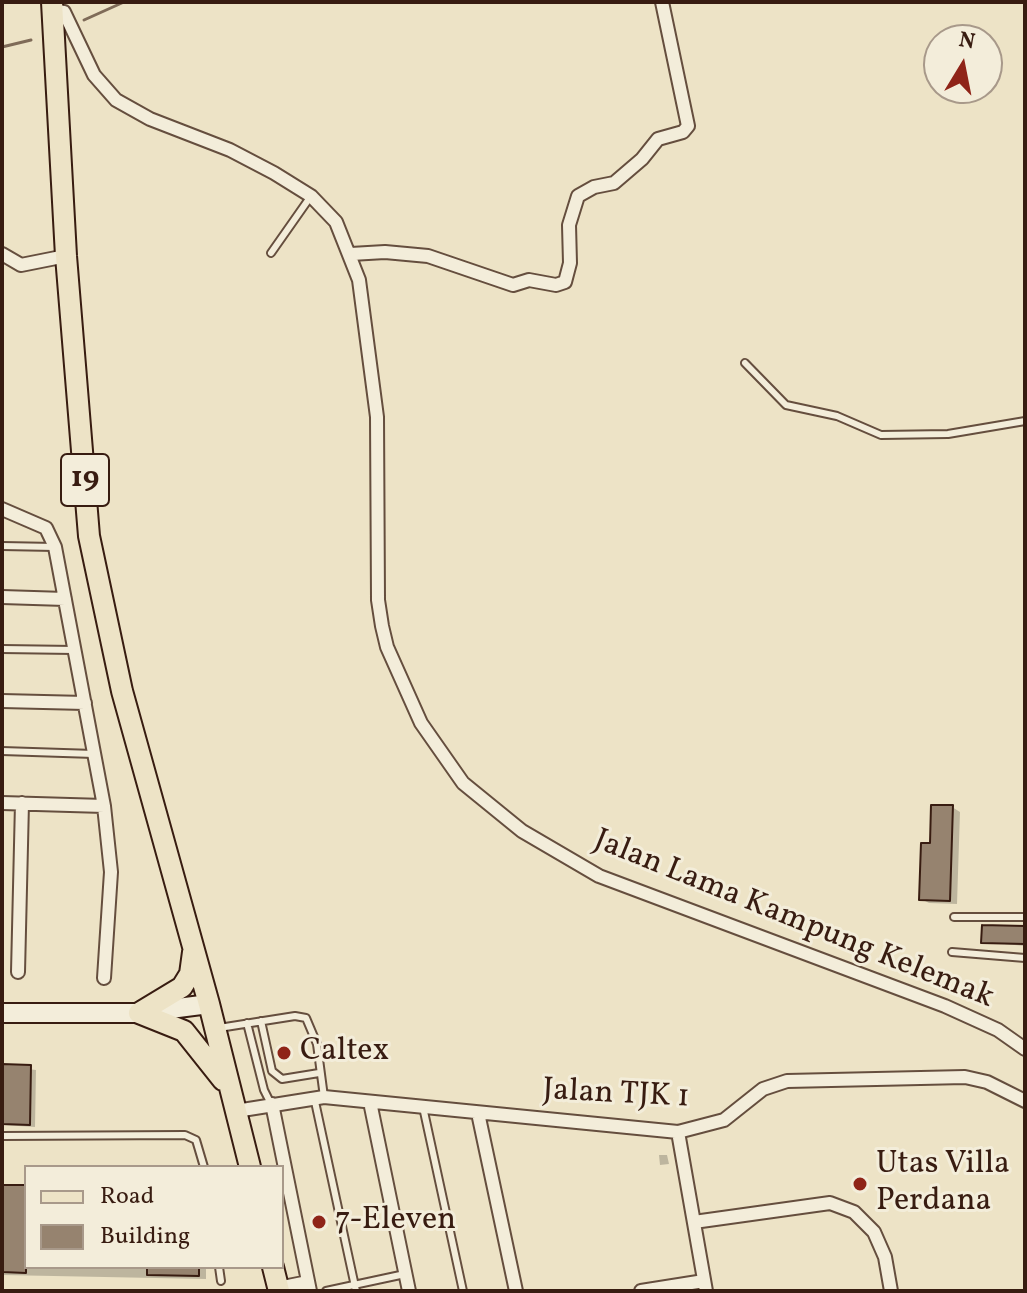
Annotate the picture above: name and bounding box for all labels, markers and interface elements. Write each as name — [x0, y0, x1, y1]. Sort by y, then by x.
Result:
north arrow — [923, 24, 1003, 104]
text: N — [956, 25, 977, 58]
road number: 19 — [61, 454, 109, 506]
street label: Jalan Lama Kampung Kelemak — [587, 823, 999, 1019]
place label: Caltex — [300, 1034, 389, 1072]
marker: Caltex — [275, 1044, 293, 1062]
street label: Jalan TJK 1 — [541, 1073, 691, 1119]
place label: Utas Villa Perdana — [876, 1147, 1010, 1222]
legend — [24, 1165, 284, 1269]
marker: Utas Villa Perdana — [851, 1175, 869, 1193]
text: Road — [100, 1180, 154, 1214]
place label: 7-Eleven — [335, 1203, 456, 1241]
marker: 7-Eleven — [310, 1213, 328, 1231]
text: Building — [100, 1220, 190, 1254]

